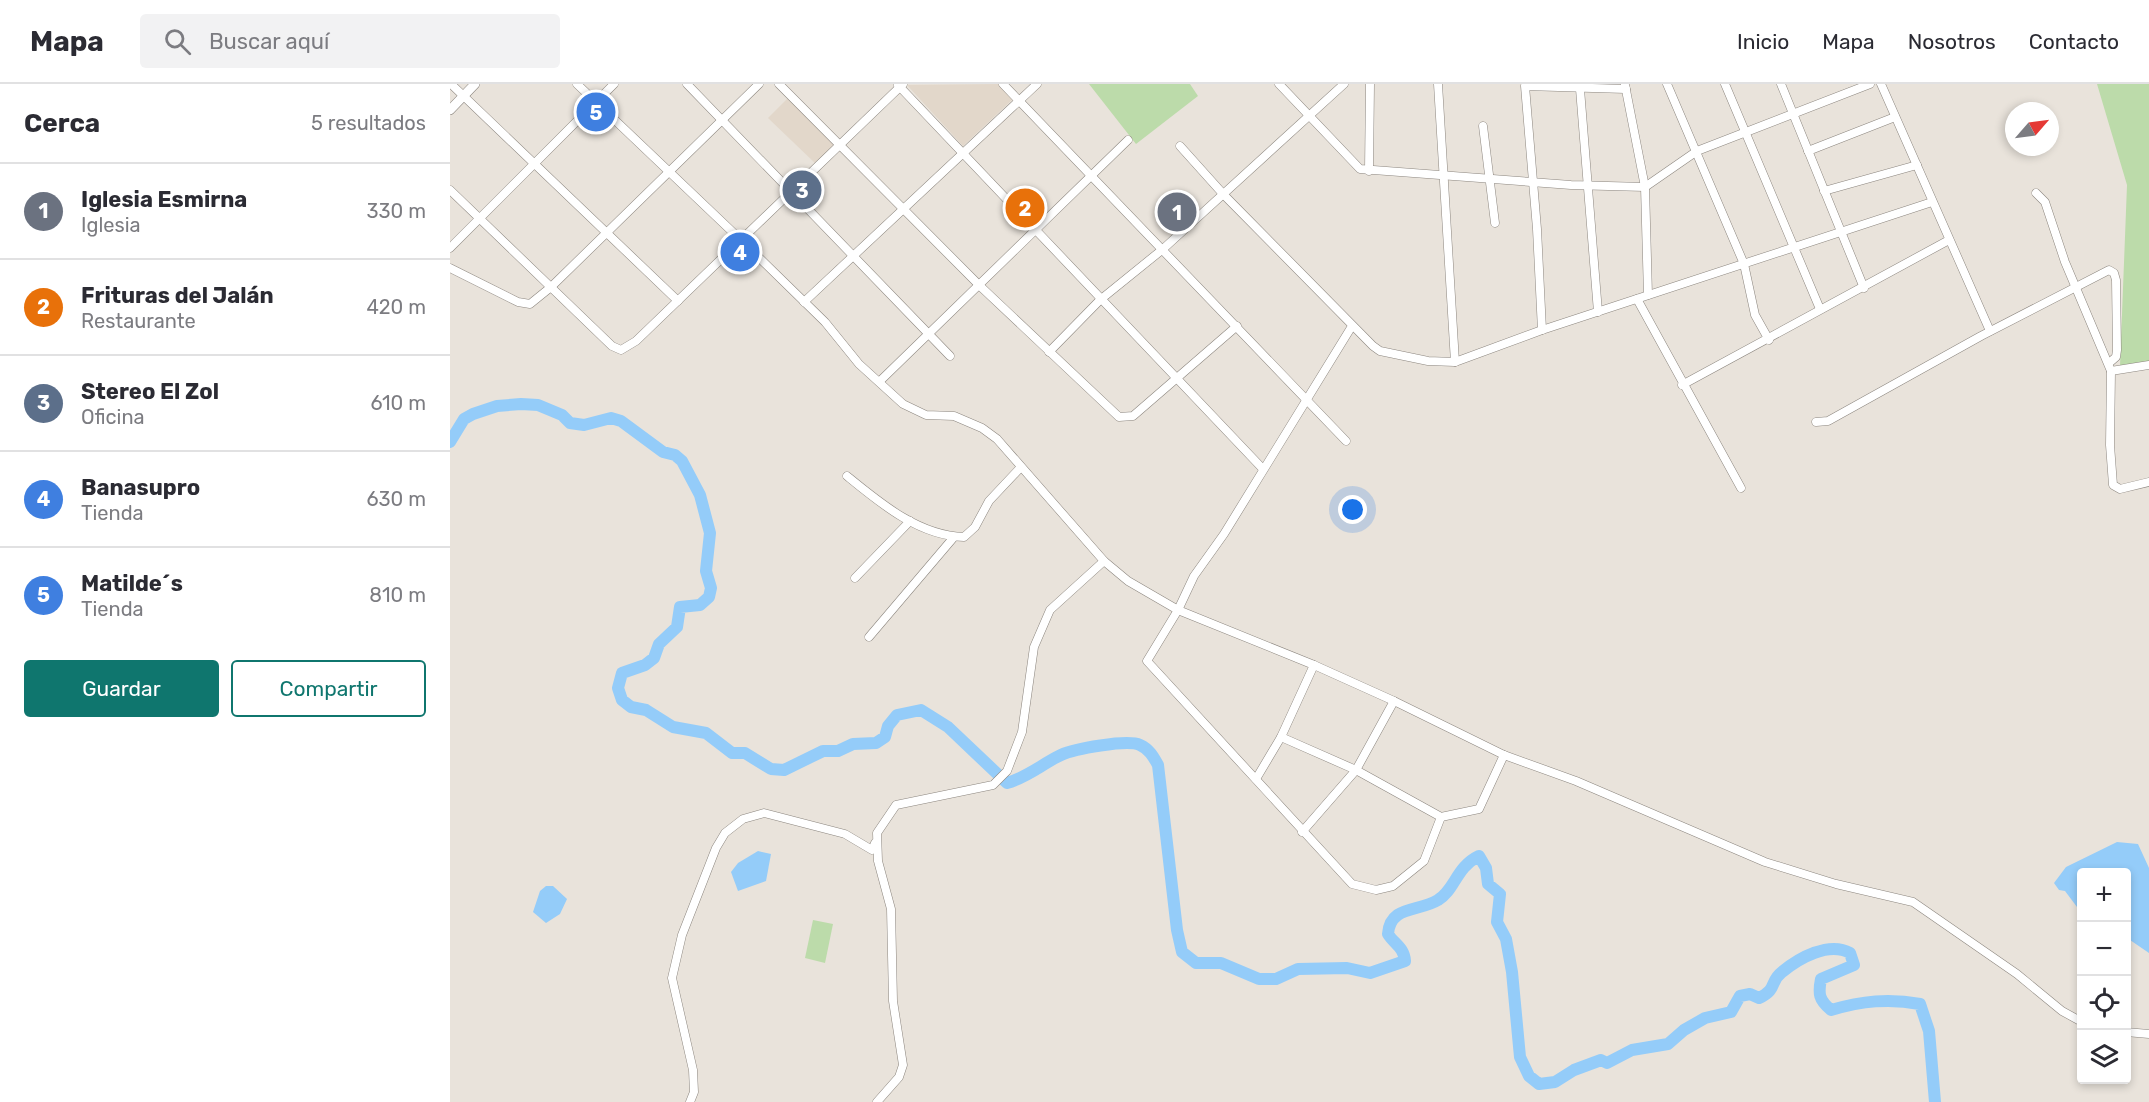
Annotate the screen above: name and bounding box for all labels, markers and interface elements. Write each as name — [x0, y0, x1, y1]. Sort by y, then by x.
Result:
search box — [140, 14, 560, 68]
text: Mapa — [30, 25, 104, 58]
icon: search — [161, 25, 194, 58]
text: Buscar aquí — [209, 28, 329, 55]
text: Inicio — [1737, 29, 1789, 54]
text: Mapa — [1822, 29, 1875, 54]
text: Nosotros — [1908, 29, 1996, 54]
text: Contacto — [2029, 29, 2119, 54]
pin: 5 — [576, 90, 616, 135]
north arrow — [2005, 102, 2059, 156]
text: Cerca — [24, 108, 100, 139]
text: 5 resultados — [311, 111, 426, 135]
pin: 3 — [782, 168, 822, 212]
text: Iglesia Esmirna — [81, 186, 247, 213]
pin: 2 — [1006, 186, 1044, 230]
pin: 1 — [1158, 190, 1196, 234]
text: 1 — [39, 199, 48, 223]
text: 330 m — [367, 199, 426, 223]
text: Iglesia — [81, 213, 141, 237]
pin: 4 — [720, 230, 760, 274]
text: Frituras del Jalán — [81, 282, 274, 309]
text: 2 — [37, 295, 50, 319]
text: 420 m — [366, 295, 426, 319]
text: Restaurante — [81, 309, 196, 333]
text: Stereo El Zol — [81, 378, 219, 405]
text: 3 — [37, 391, 50, 415]
text: 610 m — [370, 391, 426, 415]
text: Oficina — [81, 405, 145, 429]
text: Banasupro — [81, 474, 200, 501]
text: 4 — [37, 487, 50, 511]
text: 630 m — [367, 487, 426, 511]
your location — [1338, 495, 1367, 524]
text: Tienda — [81, 501, 144, 525]
text: Matilde´s — [81, 570, 183, 597]
text: 5 — [37, 583, 50, 607]
text: 810 m — [369, 583, 426, 607]
text: Tienda — [81, 597, 144, 621]
button: Guardar — [24, 660, 219, 717]
button: Compartir — [231, 660, 426, 717]
map controls — [2077, 868, 2131, 1084]
button: + — [2077, 868, 2131, 922]
button: − — [2077, 922, 2131, 976]
button: locate — [2077, 976, 2131, 1030]
button: layers — [2077, 1030, 2131, 1084]

